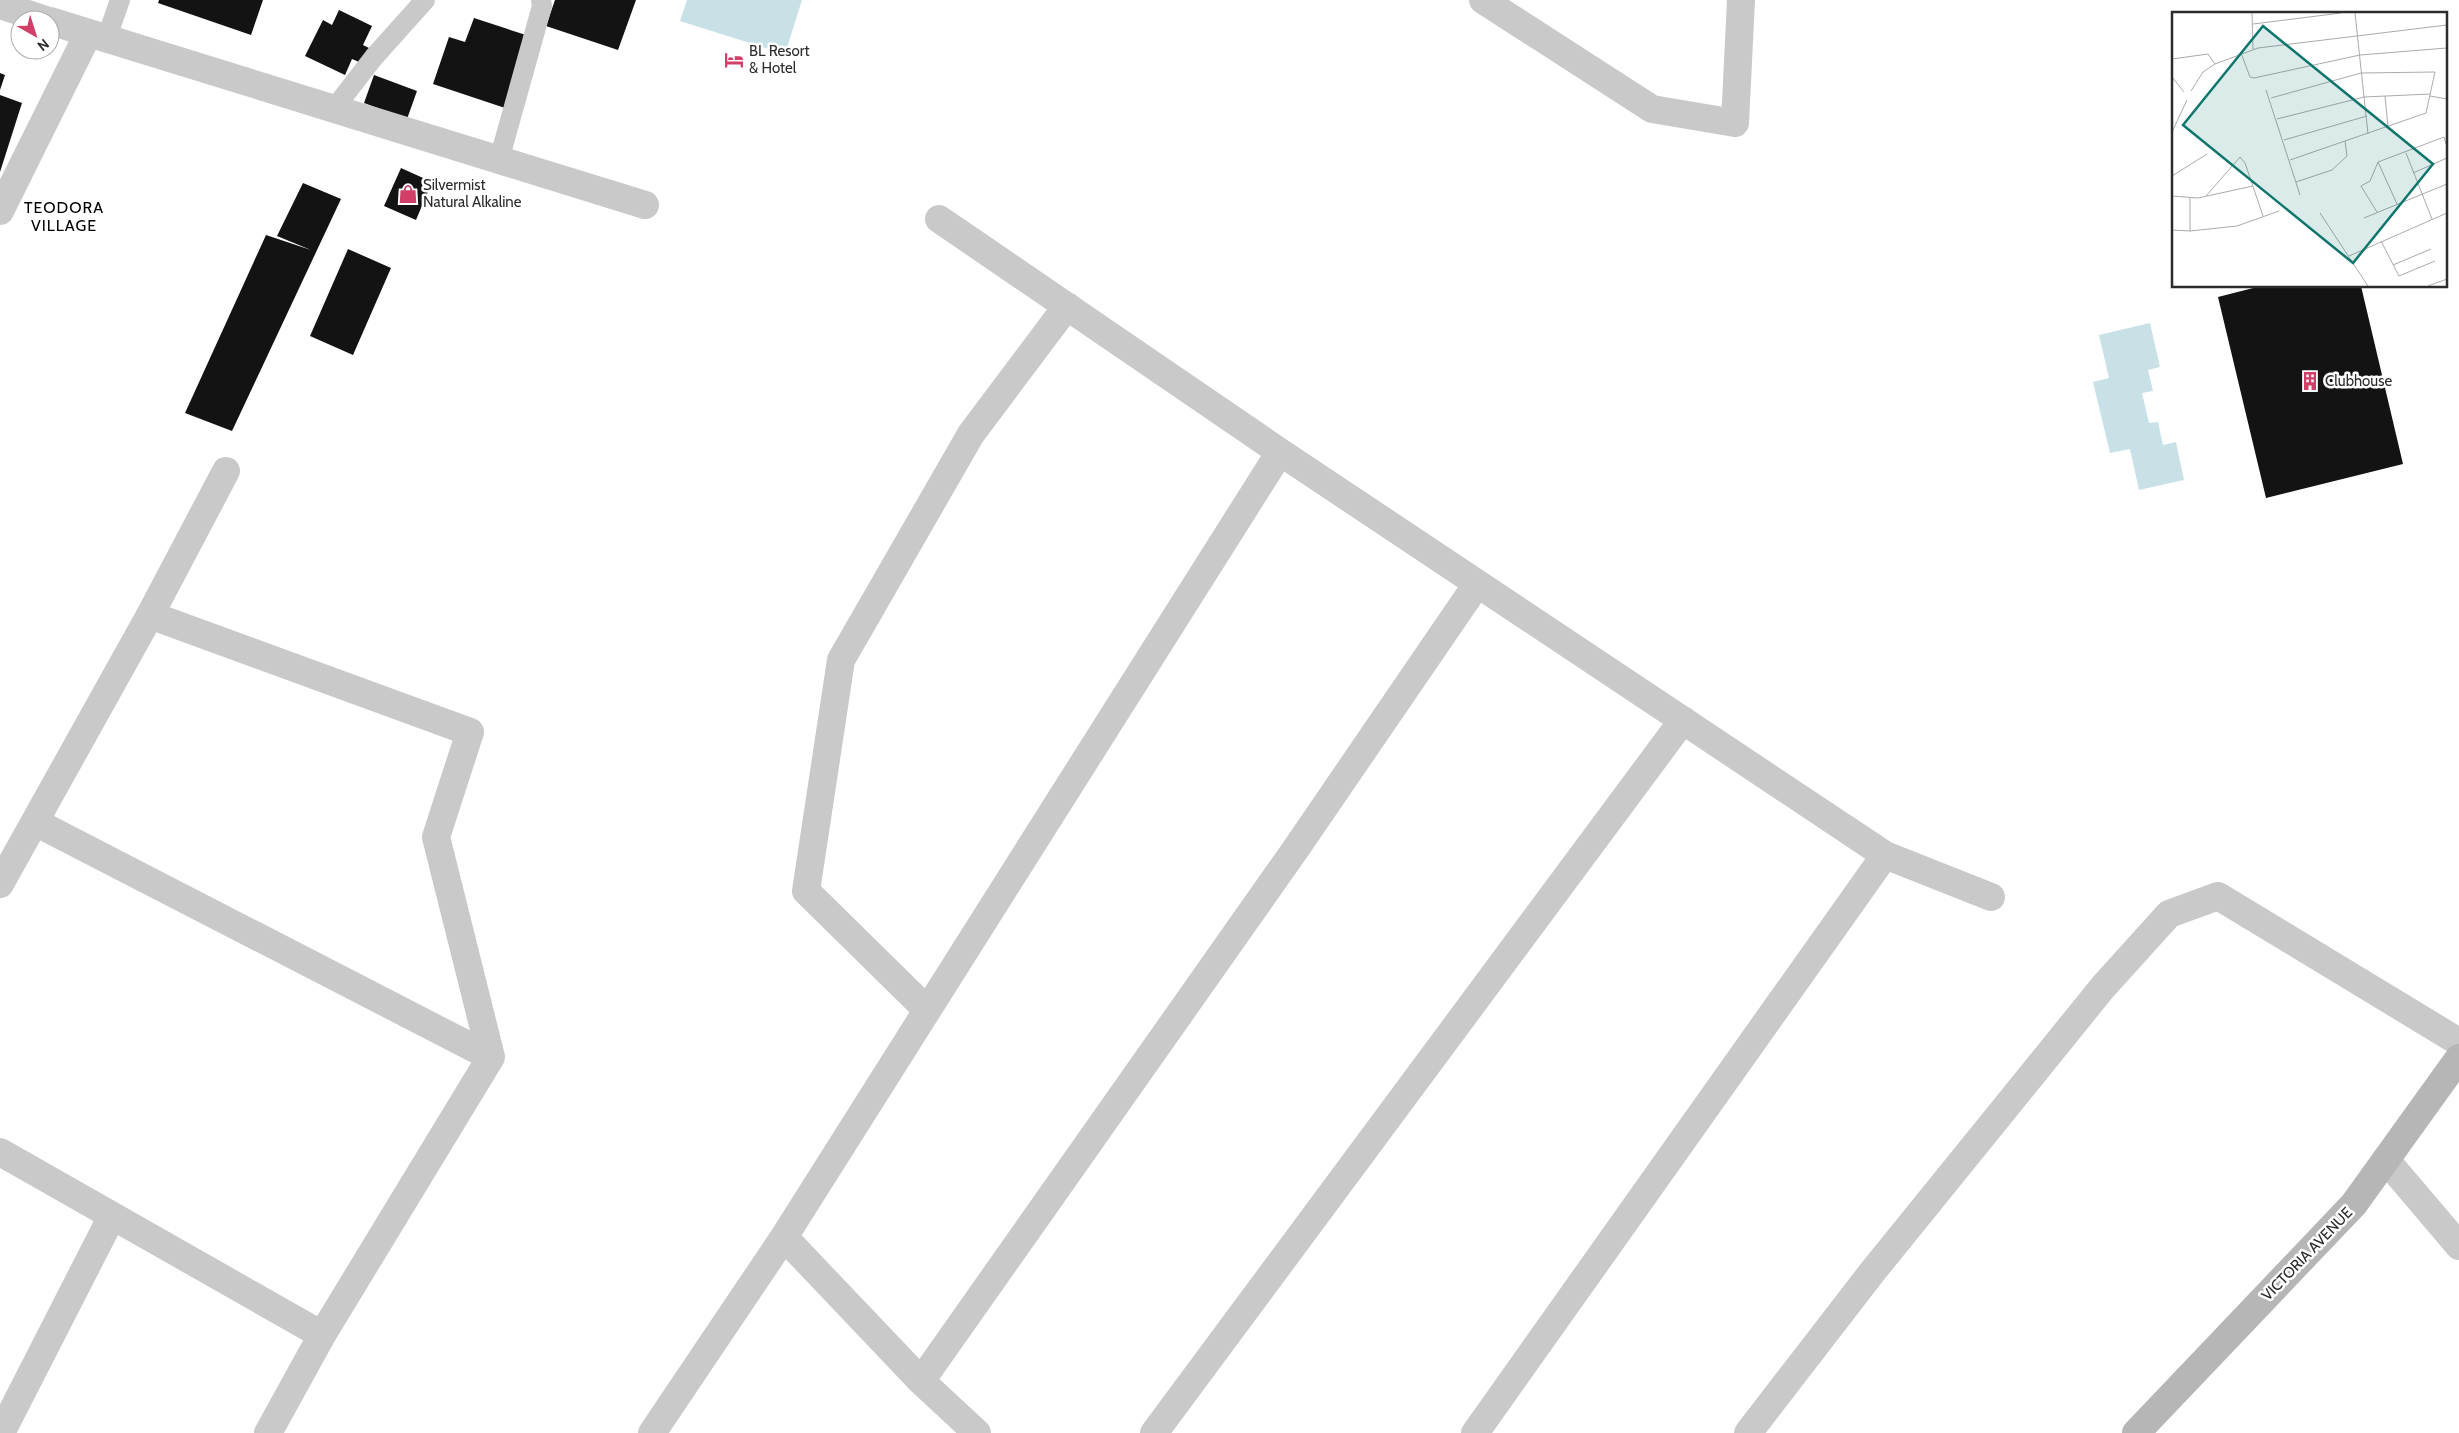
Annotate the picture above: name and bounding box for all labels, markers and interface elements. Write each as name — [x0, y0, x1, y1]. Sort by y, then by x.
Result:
north arrow — [10, 10, 60, 60]
inset map — [2172, 12, 2446, 288]
text: N — [34, 35, 53, 55]
place label: BL Resort & Hotel — [749, 42, 810, 77]
hotel icon: BL Resort & Hotel — [723, 49, 745, 71]
place label: Silvermist Natural Alkaline — [423, 176, 522, 211]
shop icon: Silvermist Natural Alkaline — [397, 183, 419, 205]
district label: TEODORA VILLAGE — [24, 198, 104, 235]
building icon: Clubhouse — [2299, 370, 2321, 392]
place label: Clubhouse — [2325, 372, 2392, 390]
street label: VICTORIA AVENUE — [2258, 1204, 2356, 1304]

